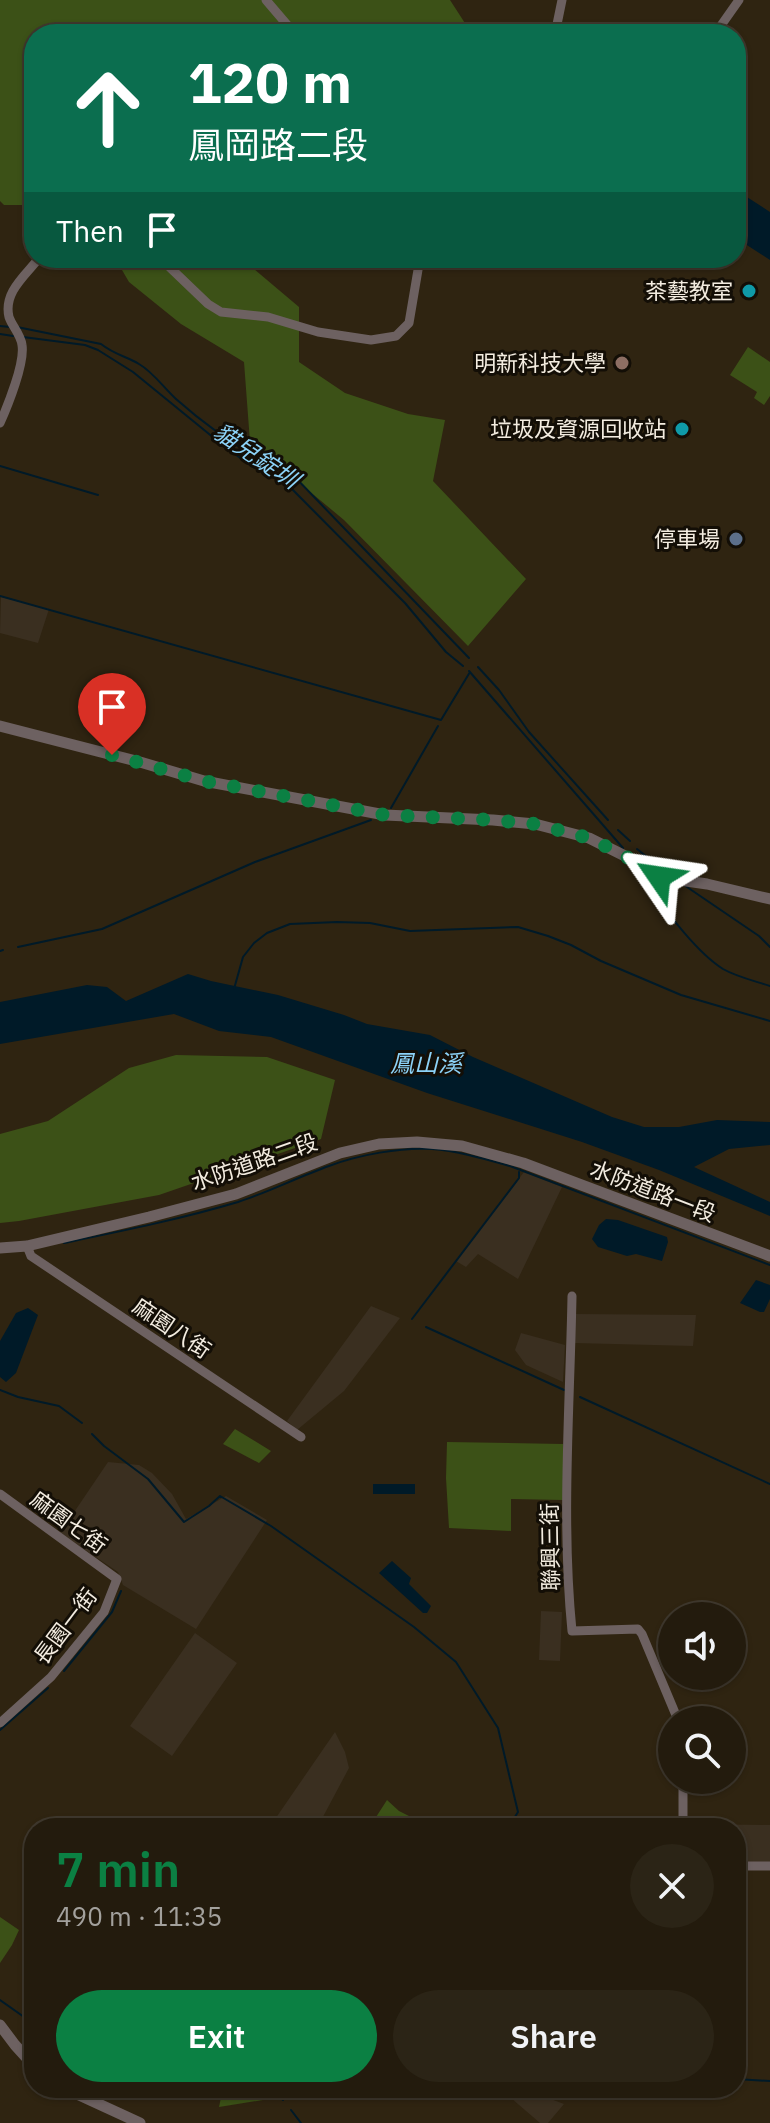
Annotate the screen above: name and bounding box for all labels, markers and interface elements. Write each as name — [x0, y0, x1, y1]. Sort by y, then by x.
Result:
text: 120 m — [188, 46, 352, 118]
icon: ahead — [56, 56, 160, 160]
text: 鳳岡路二段 — [188, 121, 368, 168]
icon: arrive — [140, 208, 184, 252]
text: Then — [56, 211, 124, 250]
place label: 茶藝教室 — [645, 276, 733, 305]
marker: 茶藝教室 — [740, 282, 758, 300]
place label: 明新科技大學 — [474, 348, 606, 377]
marker: 明新科技大學 — [613, 354, 631, 372]
place label: 垃圾及資源回收站 — [490, 414, 666, 443]
water label: 貓兒錠圳 — [208, 415, 308, 497]
marker: 垃圾及資源回收站 — [673, 420, 691, 438]
place label: 停車場 — [654, 524, 720, 553]
marker: 停車場 — [727, 530, 745, 548]
pin — [78, 673, 146, 755]
icon: arrive — [90, 685, 134, 729]
position arrow — [617, 835, 701, 919]
water label: 鳳山溪 — [390, 1047, 465, 1079]
street label: 水防道路二段 — [187, 1126, 321, 1197]
street label: 水防道路一段 — [586, 1153, 720, 1228]
street label: 麻園八街 — [128, 1291, 217, 1364]
street label: 麻園七街 — [25, 1484, 113, 1559]
street label: 聯興三街 — [534, 1503, 565, 1591]
street label: 長園一街 — [27, 1582, 103, 1670]
map controls — [658, 1602, 746, 1794]
button: sound — [658, 1602, 746, 1690]
button: search — [658, 1706, 746, 1794]
text: 7 min — [56, 1838, 180, 1900]
button: close — [630, 1844, 714, 1928]
text: 490 m · 11:35 — [56, 1899, 222, 1933]
button: Exit — [56, 1990, 377, 2082]
button: Share — [393, 1990, 714, 2082]

